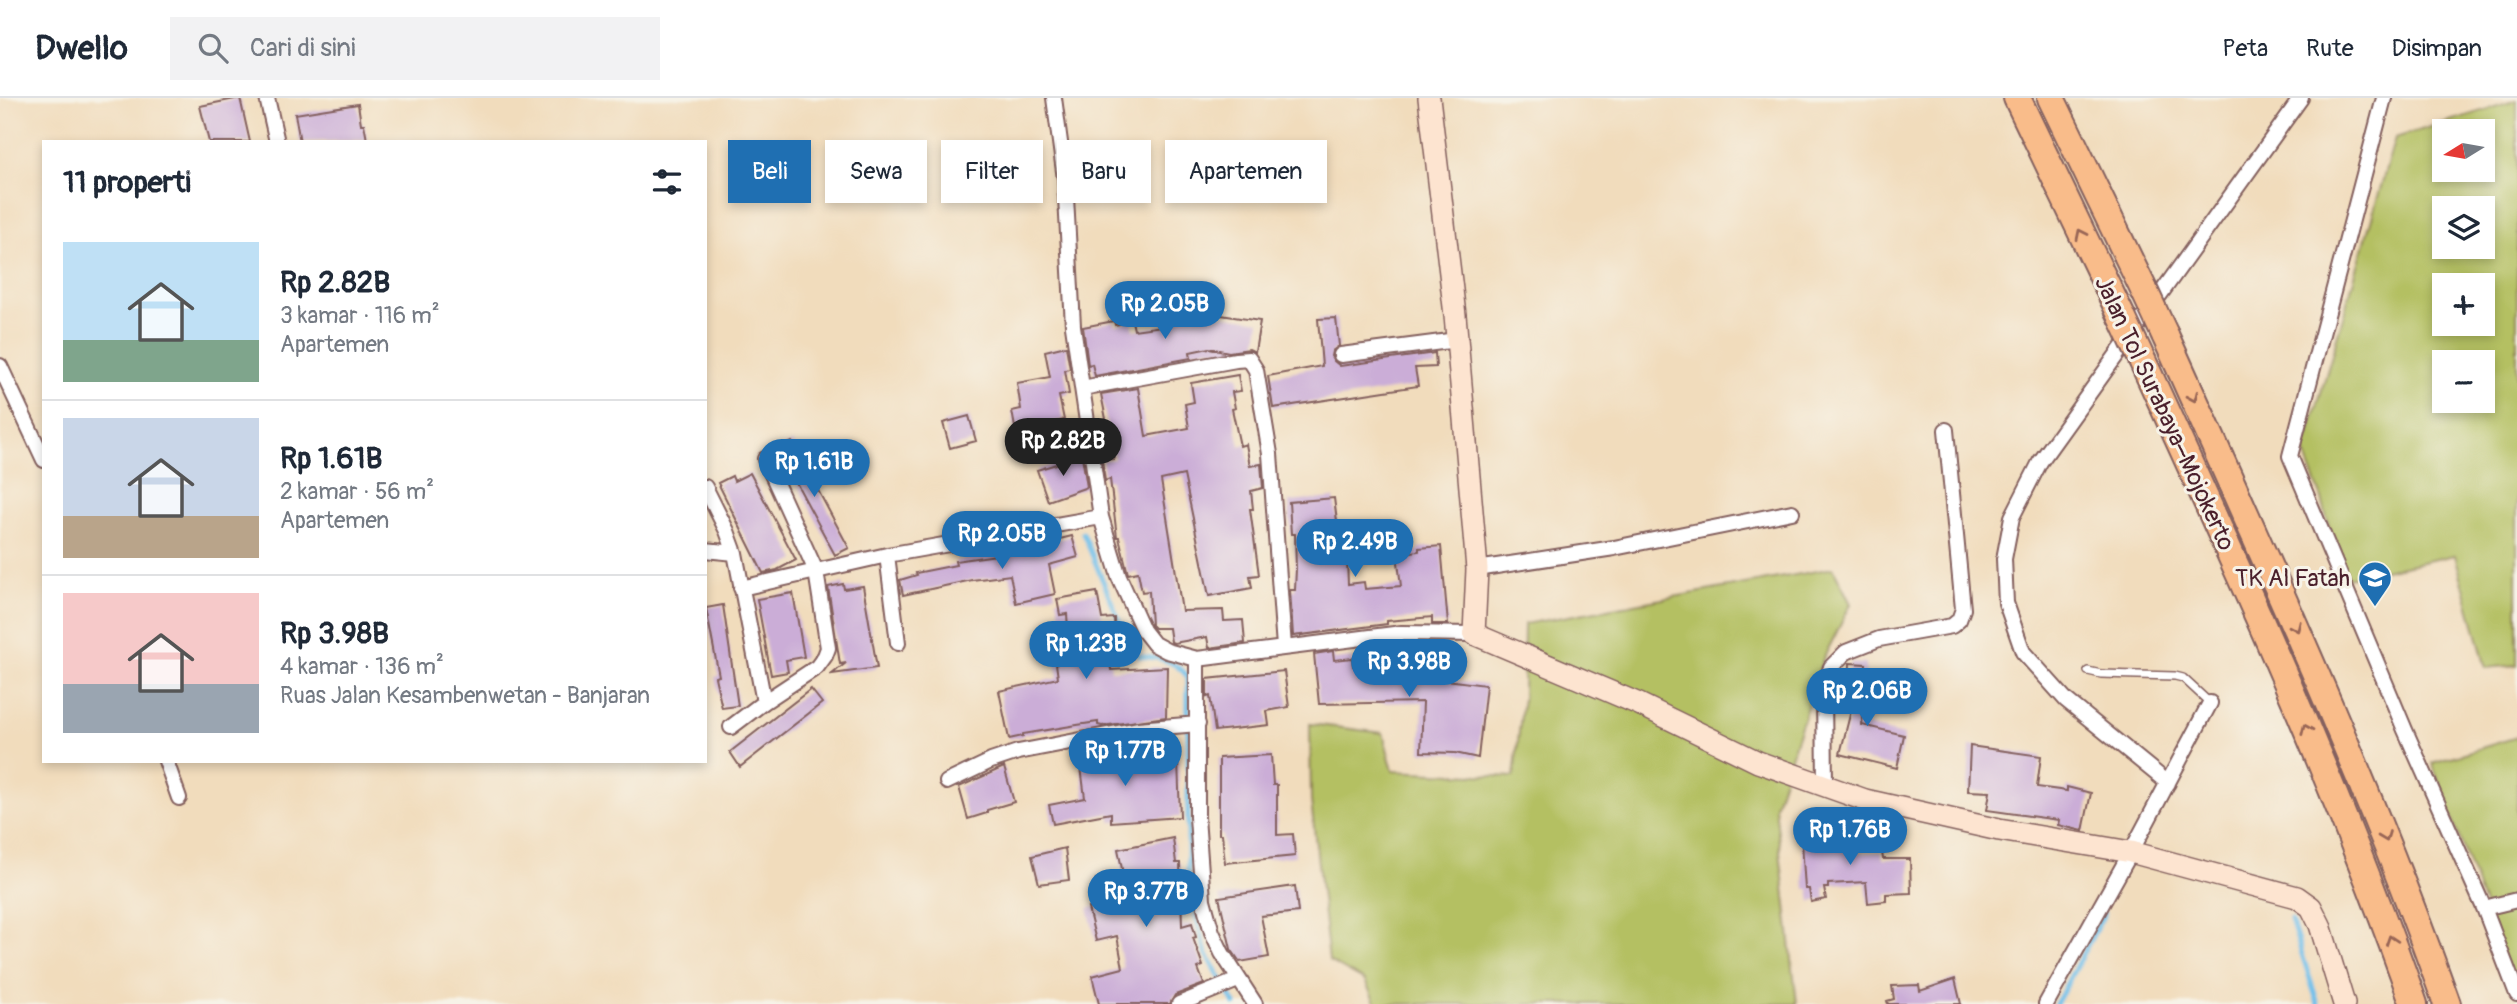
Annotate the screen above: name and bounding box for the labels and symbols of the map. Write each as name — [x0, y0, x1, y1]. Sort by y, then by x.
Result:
north arrow — [2432, 119, 2496, 182]
one-way arrow — [2076, 229, 2090, 241]
street label: Jalan Tol Surabaya–Mojokerto — [2088, 271, 2241, 555]
pin: Rp 2.05B — [1093, 282, 1237, 341]
one-way arrow — [2185, 390, 2199, 402]
pin: Rp 2.82B — [991, 418, 1135, 478]
pin: Rp 1.61B — [742, 440, 886, 499]
pin: Rp 2.05B — [930, 512, 1074, 571]
pin: Rp 2.49B — [1283, 519, 1427, 579]
school or university icon: TK Al Fatah — [2356, 559, 2394, 608]
place label: TK Al Fatah — [2235, 564, 2350, 593]
one-way arrow — [2288, 620, 2302, 632]
pin: Rp 1.23B — [1014, 622, 1158, 681]
pin: Rp 3.98B — [1337, 640, 1481, 699]
pin: Rp 2.06B — [1795, 668, 1939, 728]
one-way arrow — [2300, 723, 2314, 736]
pin: Rp 1.77B — [1053, 728, 1197, 788]
pin: Rp 1.76B — [1778, 808, 1922, 867]
one-way arrow — [2376, 830, 2390, 842]
pin: Rp 3.77B — [1074, 870, 1218, 929]
one-way arrow — [2385, 934, 2399, 946]

